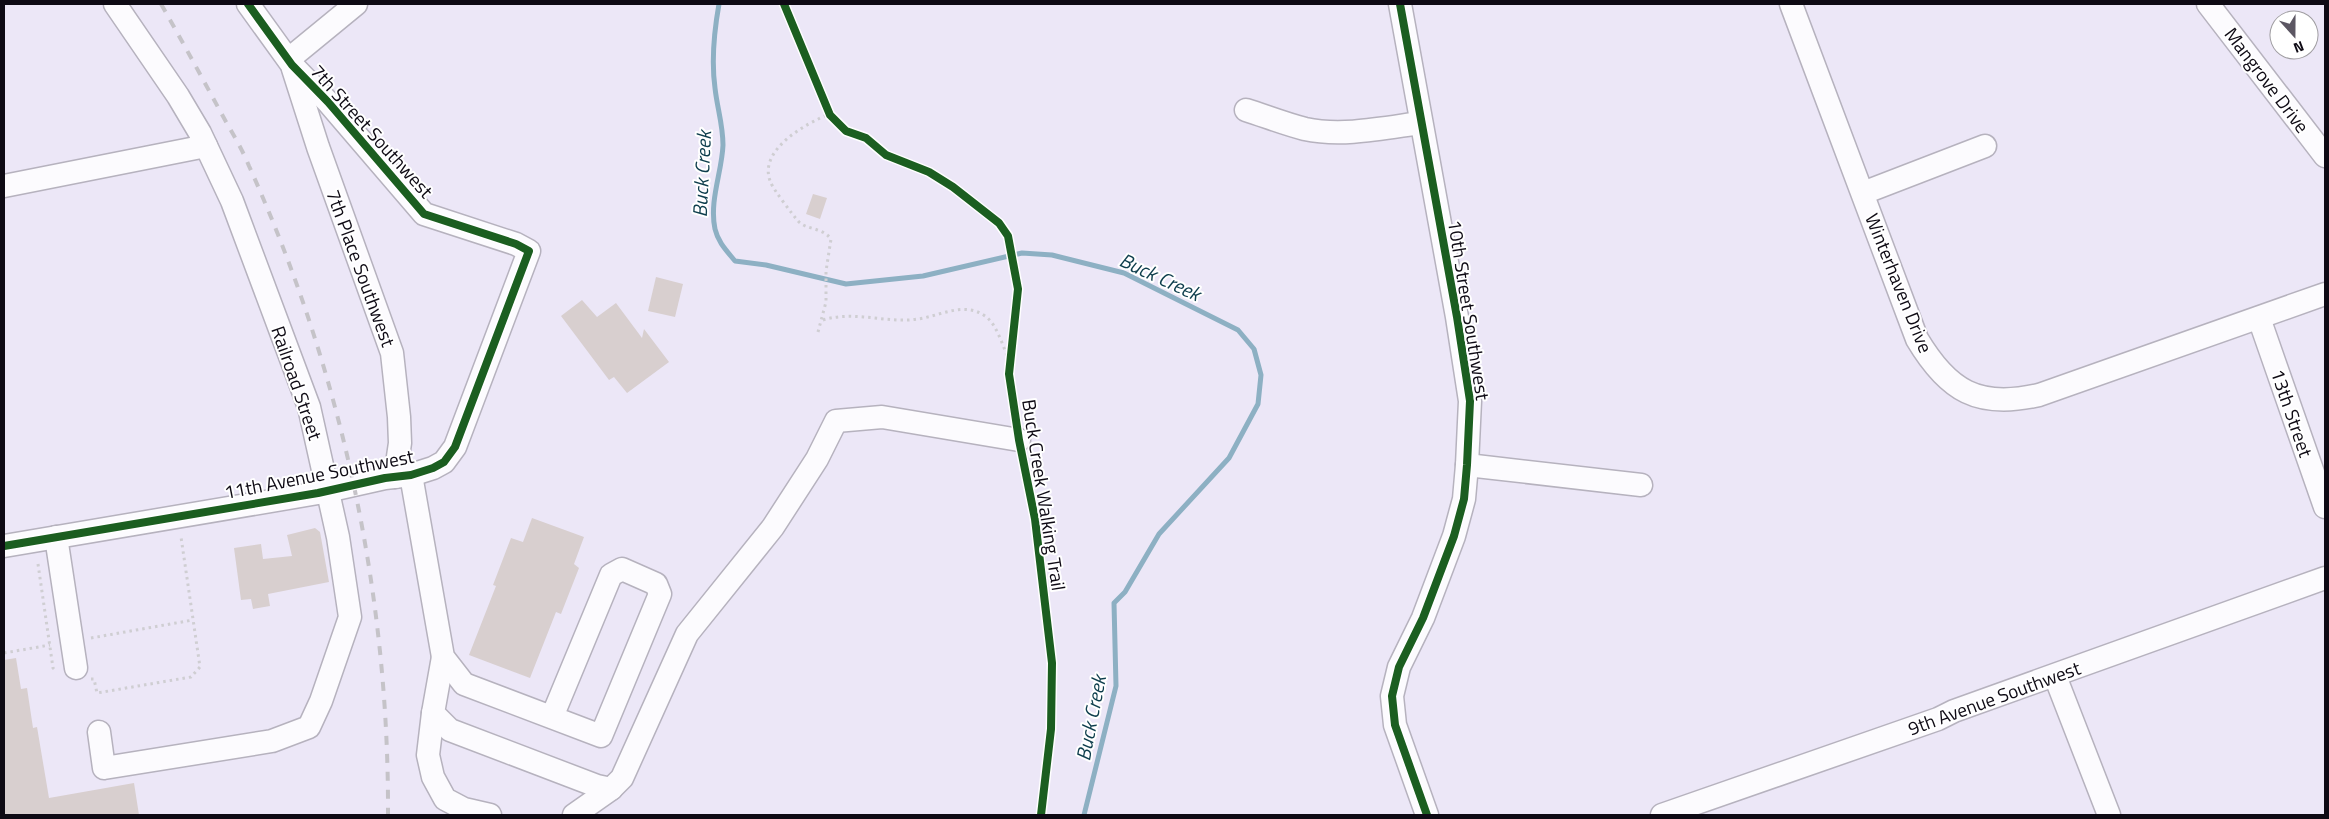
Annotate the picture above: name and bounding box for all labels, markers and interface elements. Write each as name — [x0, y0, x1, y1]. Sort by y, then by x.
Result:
north arrow — [2269, 10, 2319, 60]
street label: Mangrove Drive — [2218, 21, 2317, 139]
text: N — [2291, 36, 2307, 59]
street label: 7th Street Southwest — [304, 57, 441, 204]
water label: Buck Creek — [684, 128, 719, 218]
street label: 7th Place Southwest — [320, 185, 404, 351]
street label: Winterhaven Drive — [1858, 209, 1941, 357]
street label: 10th Street Southwest — [1441, 218, 1498, 402]
water label: Buck Creek — [1114, 244, 1208, 310]
street label: Railroad Street — [264, 322, 331, 444]
street label: 13th Street — [2264, 365, 2321, 461]
street label: Buck Creek Walking Trail — [1015, 397, 1074, 593]
street label: 11th Avenue Southwest — [222, 441, 417, 506]
street label: 9th Avenue Southwest — [1903, 653, 2085, 742]
water label: Buck Creek — [1067, 670, 1114, 763]

